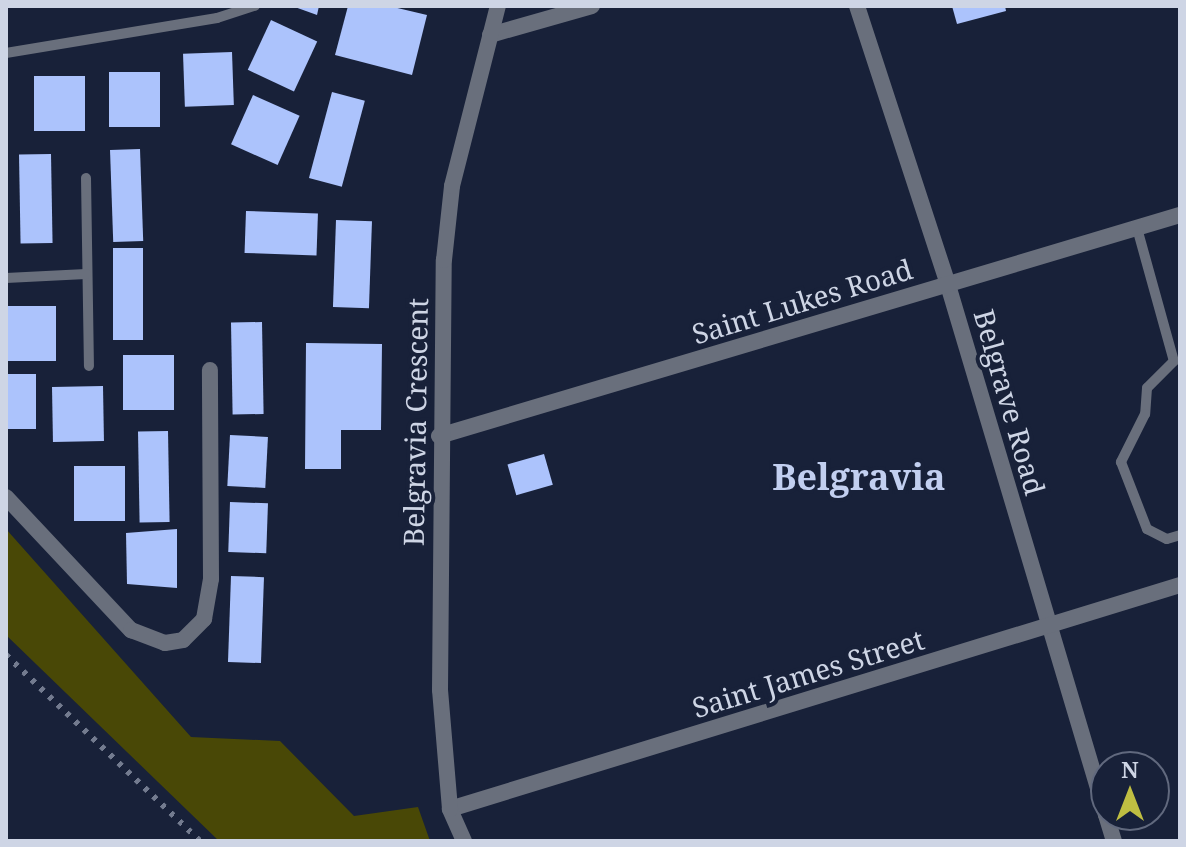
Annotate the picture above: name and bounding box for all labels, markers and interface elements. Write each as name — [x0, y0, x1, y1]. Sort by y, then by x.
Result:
street label: Saint Lukes Road — [688, 252, 916, 350]
street label: Belgravia Crescent — [396, 298, 434, 546]
street label: Belgrave Road — [967, 305, 1053, 499]
district label: Belgravia — [772, 455, 946, 499]
street label: Saint James Street — [688, 622, 928, 724]
north arrow — [1090, 751, 1170, 831]
text: N — [1121, 754, 1139, 784]

